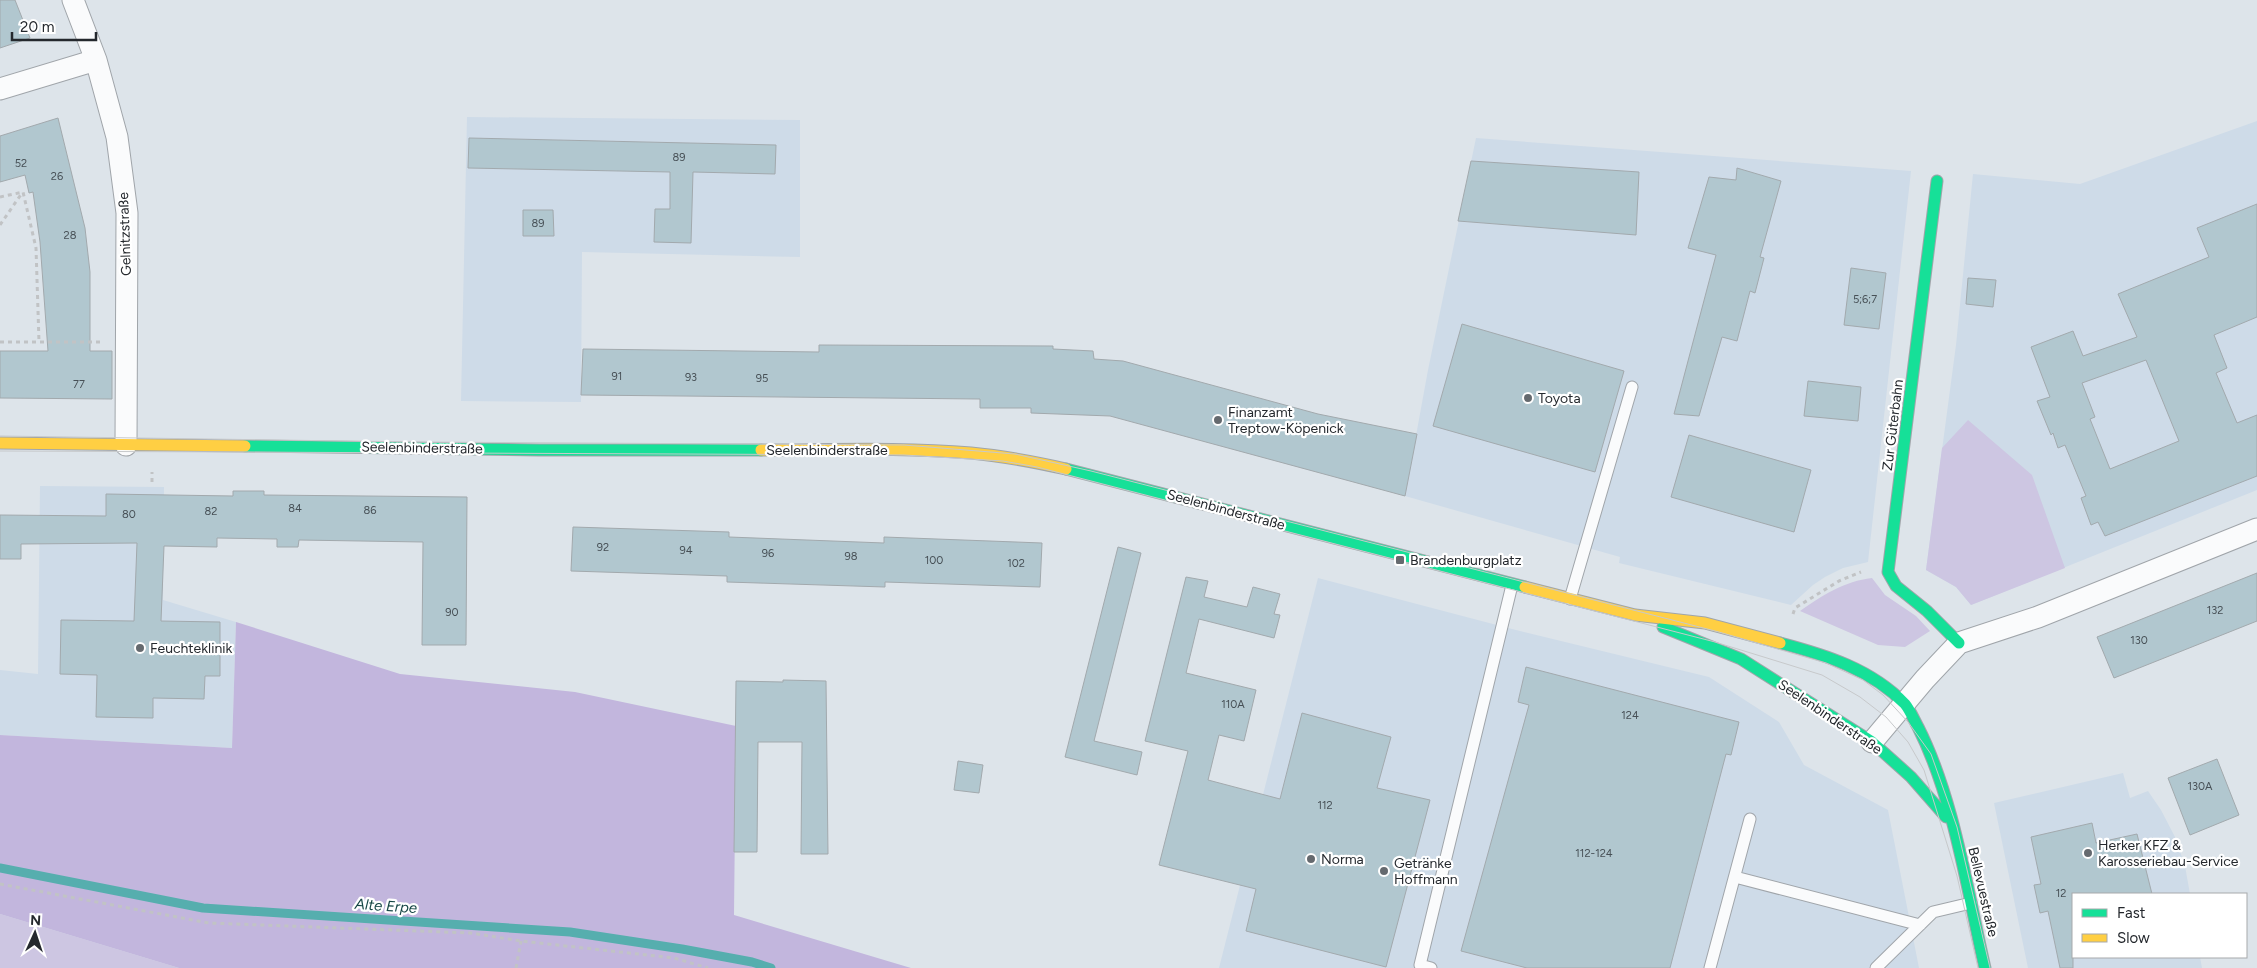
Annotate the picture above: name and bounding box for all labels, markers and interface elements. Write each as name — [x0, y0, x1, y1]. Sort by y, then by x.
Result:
scale bar — [12, 10, 96, 42]
text: 20 m — [20, 18, 54, 36]
house number: 89 — [673, 151, 685, 164]
house number: 52 — [15, 157, 27, 170]
house number: 26 — [51, 170, 63, 183]
street label: Gelnitzstraße — [115, 191, 135, 276]
house number: 89 — [532, 217, 544, 230]
house number: 28 — [64, 229, 77, 242]
house number: 5;6;7 — [1853, 293, 1877, 306]
house number: 91 — [612, 370, 622, 383]
house number: 93 — [685, 371, 697, 384]
house number: 95 — [756, 372, 768, 385]
house number: 77 — [73, 378, 85, 391]
street label: Zur Güterbahn — [1879, 378, 1907, 472]
place label: Toyota — [1538, 390, 1581, 407]
marker: Toyota — [1522, 392, 1534, 404]
place label: Finanzamt Treptow-Köpenick — [1228, 404, 1344, 437]
marker: Finanzamt Treptow-Köpenick — [1212, 414, 1224, 426]
street label: Seelenbinderstraße — [361, 438, 483, 458]
street label: Seelenbinderstraße — [766, 442, 888, 459]
street label: Seelenbinderstraße — [1165, 486, 1287, 534]
house number: 84 — [288, 502, 302, 515]
house number: 86 — [364, 504, 376, 517]
house number: 82 — [205, 505, 217, 518]
house number: 80 — [122, 508, 136, 521]
house number: 92 — [597, 541, 609, 554]
house number: 94 — [679, 544, 693, 557]
house number: 96 — [762, 547, 774, 560]
house number: 98 — [845, 550, 858, 563]
place label: Brandenburgplatz — [1410, 552, 1522, 569]
house number: 100 — [925, 554, 943, 567]
marker: Brandenburgplatz — [1394, 554, 1406, 566]
house number: 102 — [1007, 557, 1025, 570]
house number: 132 — [2207, 604, 2223, 617]
house number: 90 — [445, 606, 459, 619]
house number: 130 — [2130, 634, 2148, 647]
place label: Feuchteklinik — [150, 640, 232, 657]
marker: Feuchteklinik — [134, 642, 146, 654]
street label: Seelenbinderstraße — [1775, 676, 1885, 758]
house number: 110A — [1221, 698, 1245, 711]
house number: 124 — [1621, 709, 1639, 722]
house number: 130A — [2187, 780, 2213, 793]
house number: 112 — [1317, 799, 1333, 812]
place label: Herker KFZ & Karosseriebau-Service — [2098, 837, 2239, 870]
street label: Bellevuestraße — [1964, 845, 2002, 939]
house number: 112-124 — [1575, 847, 1613, 860]
marker: Herker KFZ & Karosseriebau-Service — [2082, 847, 2094, 859]
place label: Norma — [1321, 851, 1364, 868]
marker: Norma — [1305, 853, 1317, 865]
place label: Getränke Hoffmann — [1394, 855, 1458, 888]
marker: Getränke Hoffmann — [1378, 865, 1390, 877]
house number: 12 — [2056, 887, 2066, 900]
legend — [2072, 893, 2247, 958]
water label: Alte Erpe — [353, 895, 418, 917]
text: Fast — [2117, 904, 2146, 922]
north arrow — [10, 908, 60, 958]
text: N — [30, 912, 42, 929]
text: Slow — [2117, 929, 2150, 947]

